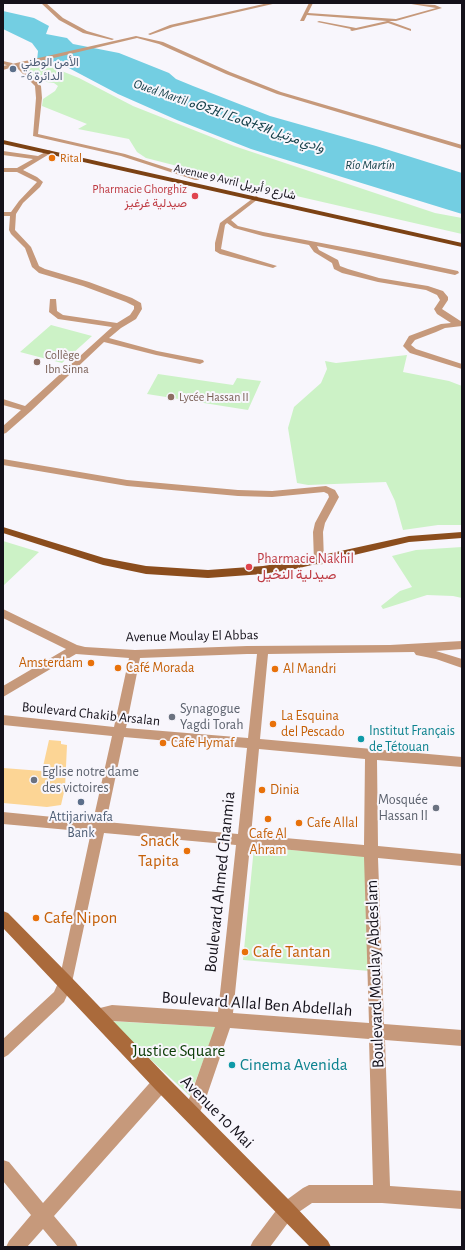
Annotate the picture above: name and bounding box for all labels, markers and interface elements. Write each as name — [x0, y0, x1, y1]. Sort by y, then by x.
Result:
place label: الأمن الوطني - الدائرة 6 — [21, 55, 79, 83]
marker: الأمن الوطني - الدائرة 6 — [8, 64, 18, 74]
water label: Oued Martil ⴰⵙⵉⴼ ⵏ ⵎⴰⵕⵜⵉⵍ وادي مرتيل — [131, 76, 327, 156]
place label: Rital — [60, 151, 82, 165]
marker: Rital — [47, 153, 57, 163]
water label: Río Martín — [345, 157, 395, 173]
street label: Avenue 9 Avril شارع 9 أبريل — [172, 161, 298, 203]
place label: Pharmacie Ghorghiz صيدلية غرغيز — [92, 182, 187, 210]
marker: Pharmacie Ghorghiz صيدلية غرغيز — [190, 191, 200, 201]
place label: Collège Ibn Sinna — [45, 348, 89, 376]
marker: Collège Ibn Sinna — [32, 357, 42, 367]
place label: Lycée Hassan II — [179, 390, 249, 404]
marker: Lycée Hassan II — [166, 392, 176, 402]
place label: Pharmacie Nakhil صيدلية النخيل — [257, 551, 354, 584]
marker: Pharmacie Nakhil صيدلية النخيل — [244, 562, 254, 572]
street label: Avenue Moulay El Abbas — [126, 626, 258, 646]
place label: Amsterdam — [19, 655, 83, 671]
marker: Amsterdam — [86, 658, 96, 668]
place label: Café Morada — [126, 660, 194, 676]
place label: Al Mandri — [283, 661, 336, 677]
marker: Café Morada — [113, 663, 123, 673]
marker: Al Mandri — [270, 664, 280, 674]
street label: Boulevard Chakib Arsalan — [21, 698, 161, 730]
place label: Synagogue Yagdi Torah — [180, 701, 244, 734]
place label: La Esquina del Pescado — [281, 708, 345, 740]
marker: Synagogue Yagdi Torah — [167, 712, 177, 722]
marker: La Esquina del Pescado — [268, 719, 278, 729]
place label: Institut Français de Tétouan — [369, 723, 455, 756]
marker: Institut Français de Tétouan — [356, 734, 366, 744]
place label: Cafe Hymaf — [171, 735, 234, 751]
marker: Cafe Hymaf — [158, 738, 168, 748]
place label: Eglise notre dame des victoires — [42, 764, 139, 796]
marker: Eglise notre dame des victoires — [29, 775, 39, 785]
place label: Dinia — [270, 782, 300, 798]
marker: Dinia — [257, 785, 267, 795]
street label: Boulevard Ahmed Ghanmia — [200, 790, 240, 974]
place label: Mosquée Hassan II — [378, 792, 428, 824]
marker: Attijariwafa Bank — [76, 797, 86, 807]
marker: Mosquée Hassan II — [431, 803, 441, 813]
place label: Attijariwafa Bank — [49, 809, 113, 842]
marker: Cafe Al Ahram — [263, 814, 273, 824]
place label: Cafe Allal — [307, 815, 358, 831]
marker: Cafe Allal — [294, 818, 304, 828]
place label: Cafe Al Ahram — [249, 826, 287, 858]
place label: Snack Tapita — [138, 831, 179, 871]
marker: Snack Tapita — [182, 846, 192, 856]
street label: Boulevard Moulay Abdeslam — [362, 879, 388, 1069]
place label: Cafe Nipon — [44, 908, 117, 928]
marker: Cafe Nipon — [31, 913, 41, 923]
place label: Cafe Tantan — [253, 942, 331, 962]
marker: Cafe Tantan — [240, 947, 250, 957]
street label: Boulevard Allal Ben Abdellah — [161, 987, 353, 1021]
park label: Justice Square — [133, 1041, 225, 1061]
place label: Cinema Avenida — [240, 1055, 348, 1075]
marker: Cinema Avenida — [227, 1060, 237, 1070]
street label: Avenue 10 Mai — [176, 1071, 258, 1153]

